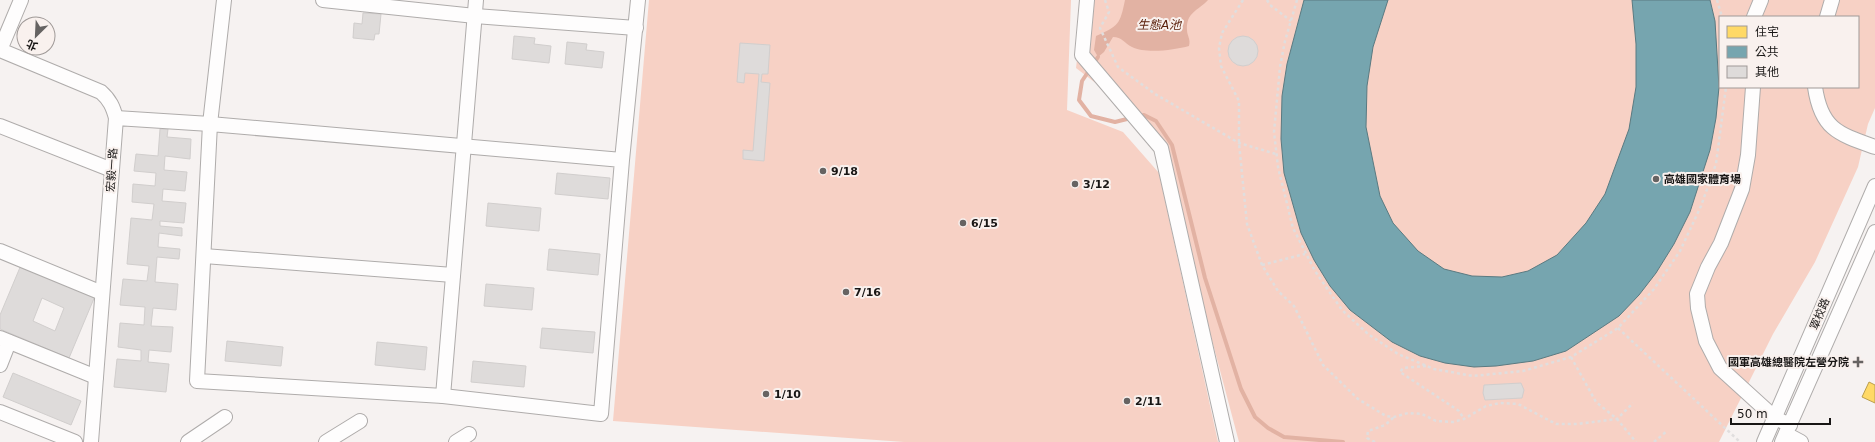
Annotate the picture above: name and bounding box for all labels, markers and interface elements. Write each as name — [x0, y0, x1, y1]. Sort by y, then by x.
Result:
north arrow — [16, 16, 56, 56]
legend — [1719, 16, 1859, 88]
water label: 生態A池 — [1137, 18, 1183, 32]
text: 住宅 — [1755, 25, 1779, 39]
text: 北 — [24, 37, 40, 53]
text: 公共 — [1755, 45, 1779, 59]
text: 其他 — [1755, 65, 1779, 79]
street label: 宏毅一路 — [104, 148, 120, 192]
place label: 9/18 — [831, 165, 858, 178]
marker: 9/18 — [818, 166, 828, 176]
place label: 高雄國家體育場 — [1664, 173, 1741, 186]
marker: 高雄國家體育場 — [1651, 174, 1661, 184]
place label: 3/12 — [1083, 178, 1110, 191]
marker: 3/12 — [1070, 179, 1080, 189]
place label: 6/15 — [971, 217, 998, 230]
marker: 6/15 — [958, 218, 968, 228]
place label: 7/16 — [854, 286, 881, 299]
marker: 7/16 — [841, 287, 851, 297]
street label: 軍校路 — [1808, 296, 1832, 332]
place label: 國軍高雄總醫院左營分院 — [1728, 356, 1849, 369]
marker: 國軍高雄總醫院左營分院 — [1852, 356, 1864, 368]
place label: 1/10 — [774, 388, 801, 401]
marker: 1/10 — [761, 389, 771, 399]
place label: 2/11 — [1135, 395, 1162, 408]
marker: 2/11 — [1122, 396, 1132, 406]
scale bar — [1731, 400, 1830, 426]
text: 50 m — [1737, 407, 1768, 421]

